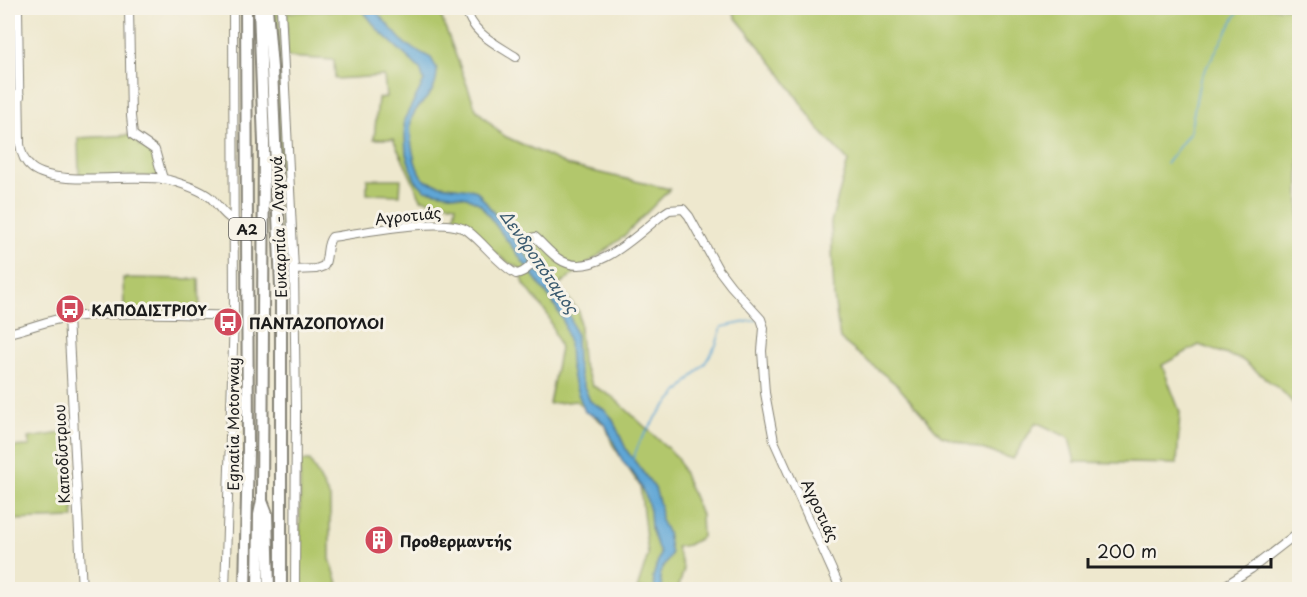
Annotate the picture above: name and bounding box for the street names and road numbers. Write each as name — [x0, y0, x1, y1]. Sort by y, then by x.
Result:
street label: Ευκαρπία - Λαγυνά — [264, 155, 292, 298]
street label: Αγροτιάς — [374, 200, 443, 230]
road number: Α2 — [229, 218, 265, 240]
street label: Egnatia Motorway — [221, 357, 244, 491]
street label: Καποδίστριου — [47, 404, 75, 504]
street label: Αγροτιάς — [796, 475, 846, 545]

